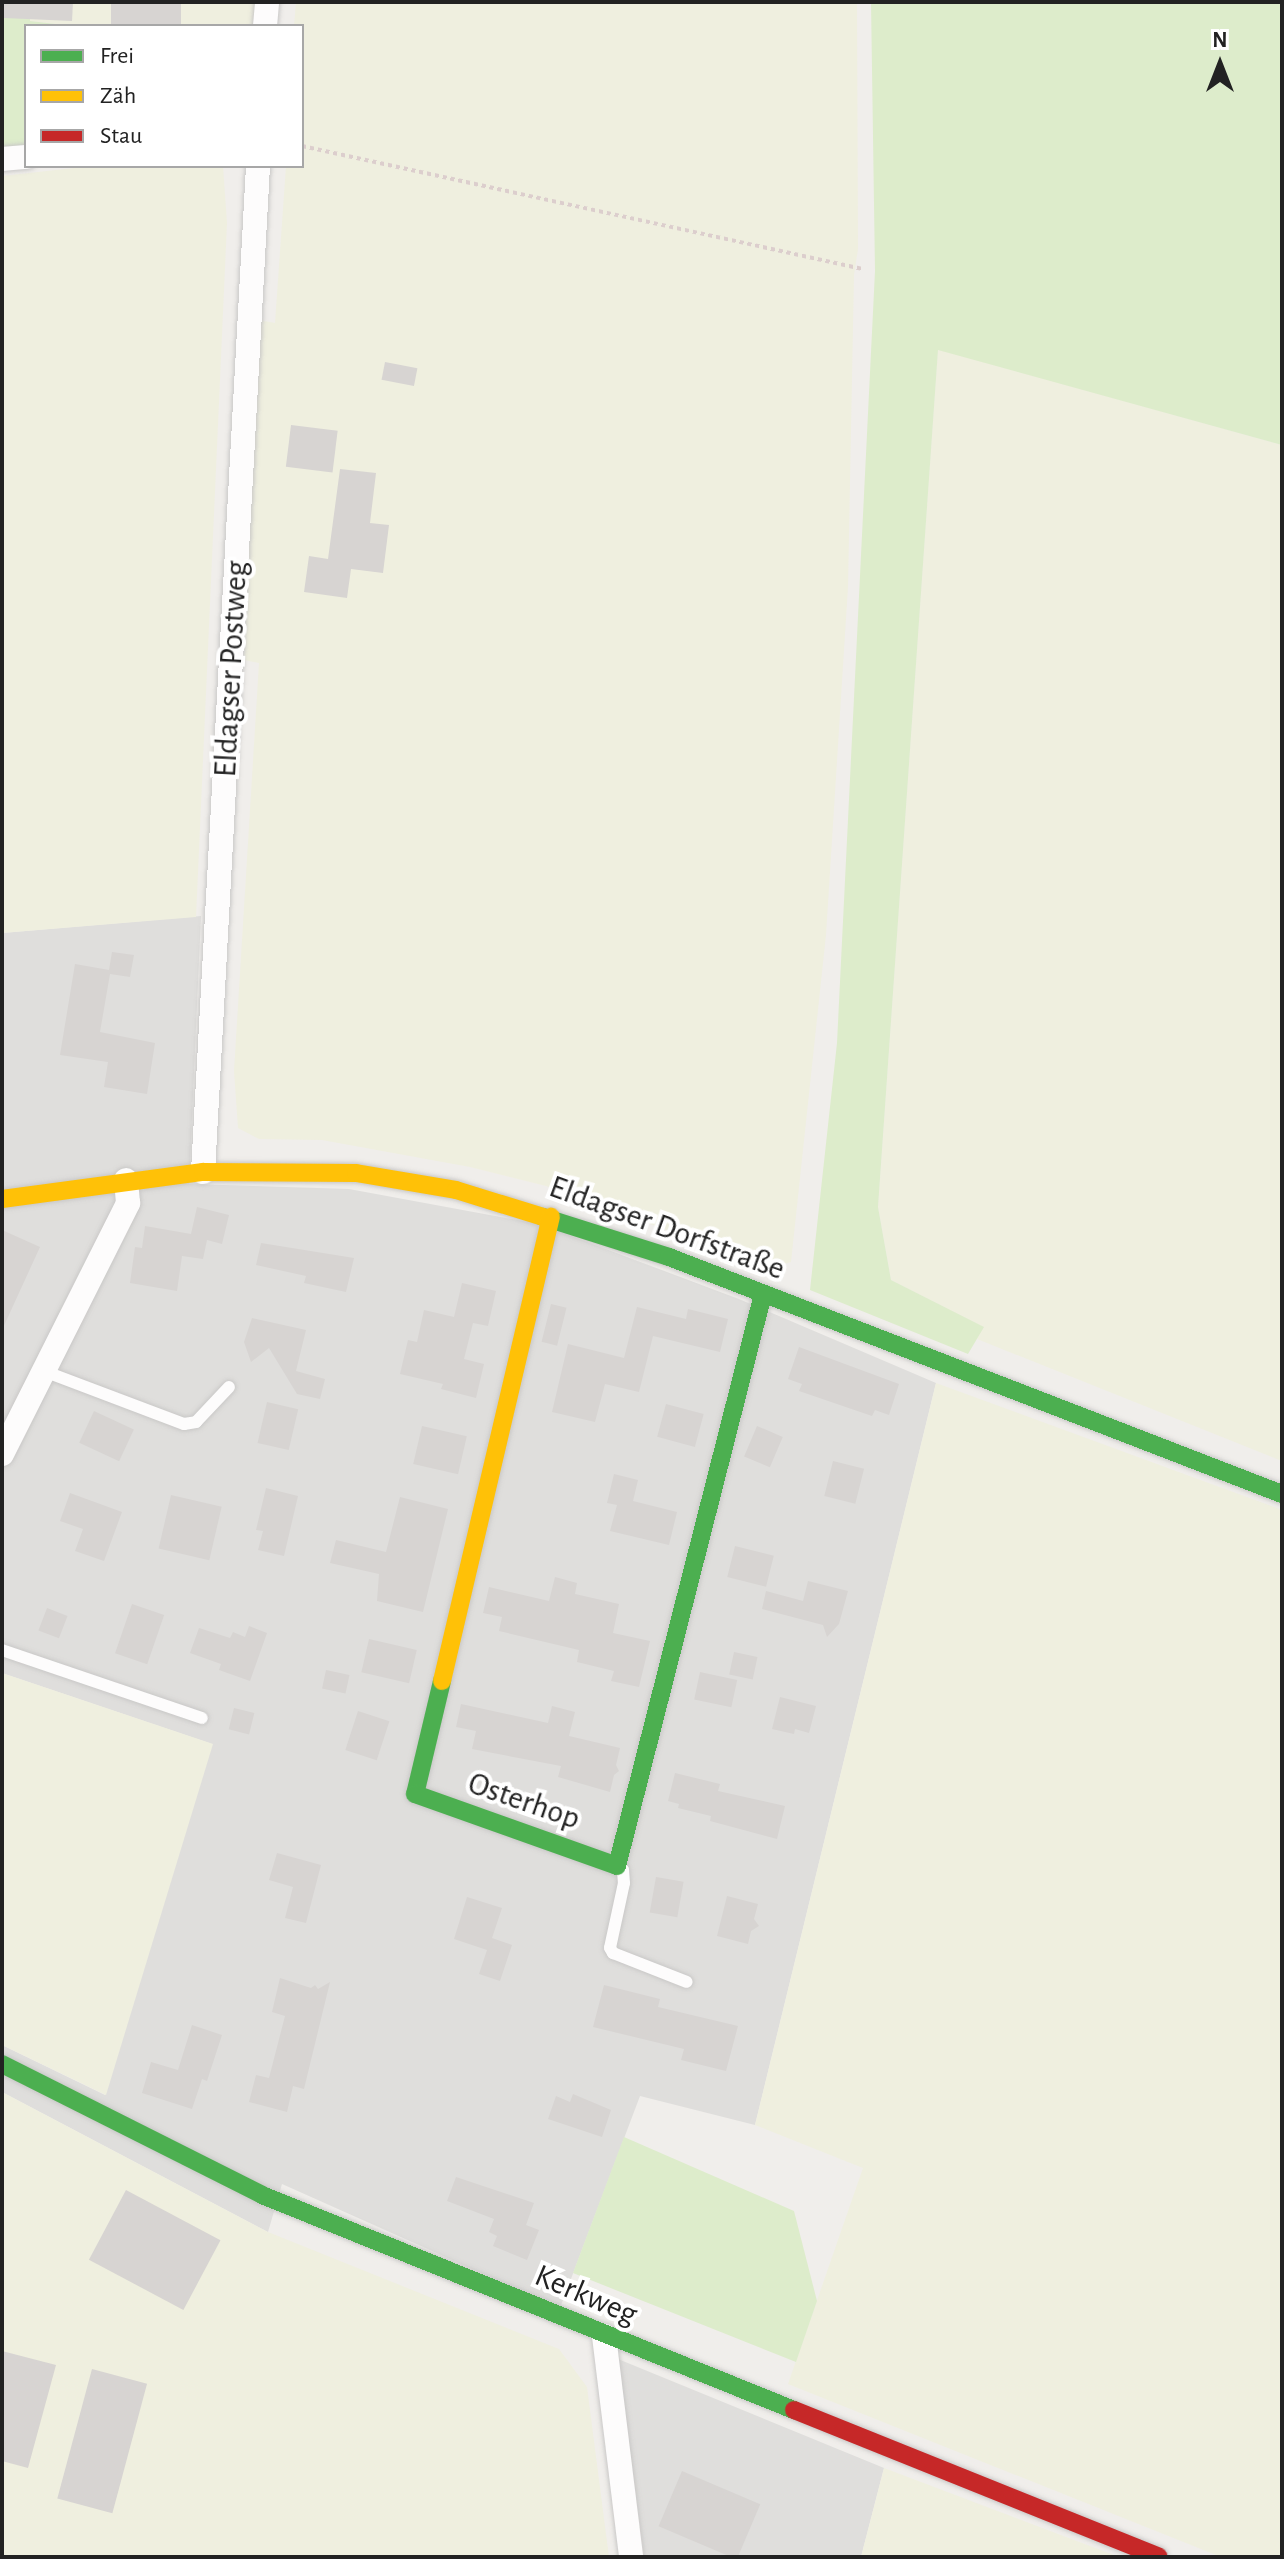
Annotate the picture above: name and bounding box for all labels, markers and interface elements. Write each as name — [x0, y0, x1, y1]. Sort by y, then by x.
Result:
legend — [24, 24, 304, 168]
north arrow — [1180, 24, 1260, 104]
text: N — [1212, 29, 1228, 51]
text: Frei — [100, 44, 134, 68]
text: Zäh — [100, 84, 136, 108]
text: Stau — [100, 124, 142, 148]
street label: Eldagser Postweg — [206, 560, 256, 778]
street label: Eldagser Dorfstraße — [544, 1168, 790, 1288]
street label: Osterhop — [463, 1764, 585, 1838]
street label: Kerkweg — [529, 2256, 643, 2334]

